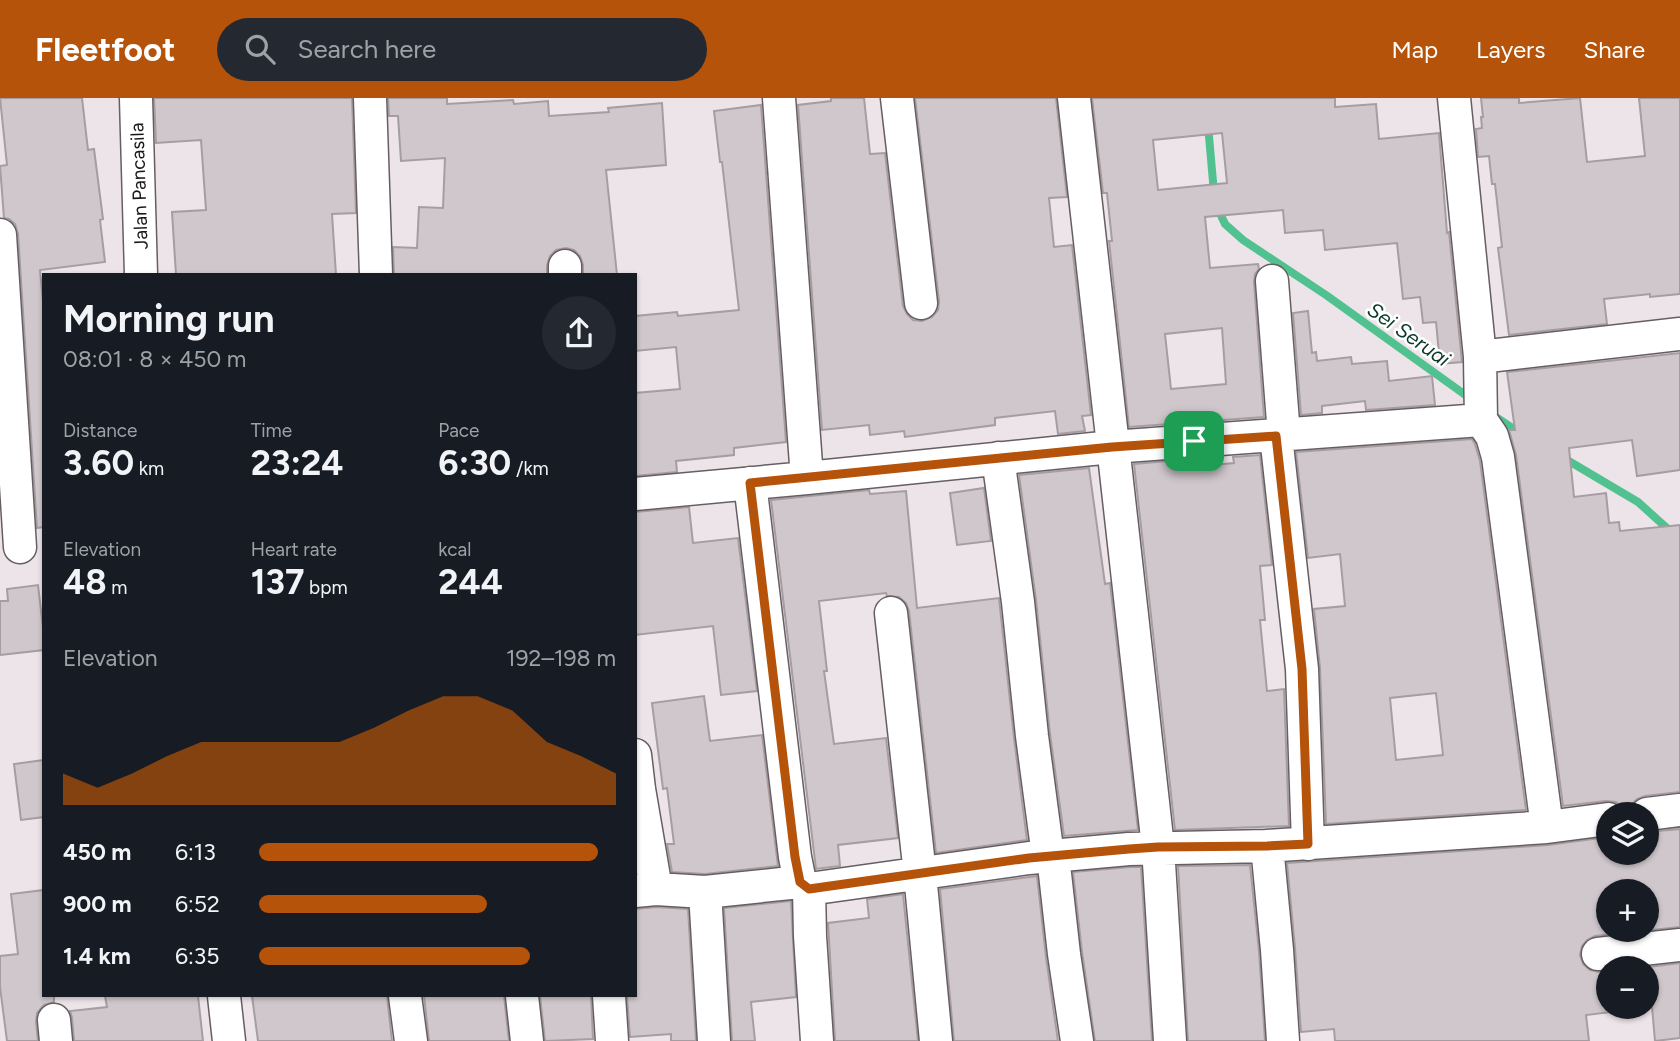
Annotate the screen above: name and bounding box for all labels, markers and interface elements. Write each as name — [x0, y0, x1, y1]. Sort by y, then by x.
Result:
search box — [217, 18, 707, 81]
text: Fleetfoot — [35, 30, 175, 69]
icon: search — [241, 30, 279, 68]
text: Search here — [297, 33, 436, 65]
text: Map — [1391, 35, 1438, 64]
text: Layers — [1476, 35, 1545, 64]
text: Share — [1583, 35, 1645, 64]
street label: Jalan Pancasila — [125, 122, 153, 250]
text: Morning run — [63, 296, 275, 342]
button: share — [542, 296, 616, 370]
water label: Sei Seruai — [1363, 297, 1455, 372]
text: 08:01 · 8 × 450 m — [63, 345, 246, 373]
pin — [1164, 411, 1224, 471]
text: Distance — [63, 419, 137, 442]
text: Time — [251, 419, 292, 442]
text: Pace — [438, 419, 479, 442]
icon: arrive — [1175, 422, 1213, 460]
text: 3.60 — [63, 442, 134, 484]
text: 23:24 — [251, 442, 343, 484]
text: 6:30 — [438, 442, 511, 484]
text: km — [134, 457, 164, 480]
text: /km — [511, 457, 549, 480]
text: Elevation — [63, 538, 141, 561]
text: Heart rate — [251, 538, 337, 561]
text: kcal — [438, 538, 472, 561]
text: 48 — [63, 561, 107, 603]
text: 137 — [251, 561, 304, 603]
text: 244 — [438, 561, 503, 603]
text: m — [107, 576, 127, 599]
text: bpm — [304, 576, 348, 599]
text: Elevation — [63, 644, 158, 672]
text: 192–198 m — [506, 644, 616, 672]
map controls — [1596, 802, 1659, 1019]
button: layers — [1596, 802, 1659, 865]
text: 450 m — [63, 838, 131, 866]
text: 6:13 — [175, 838, 216, 866]
button: + — [1596, 879, 1659, 942]
text: 900 m — [63, 890, 132, 918]
text: 6:52 — [175, 890, 220, 918]
text: 1.4 km — [63, 942, 131, 970]
text: 6:35 — [175, 942, 220, 970]
button: − — [1596, 956, 1659, 1019]

